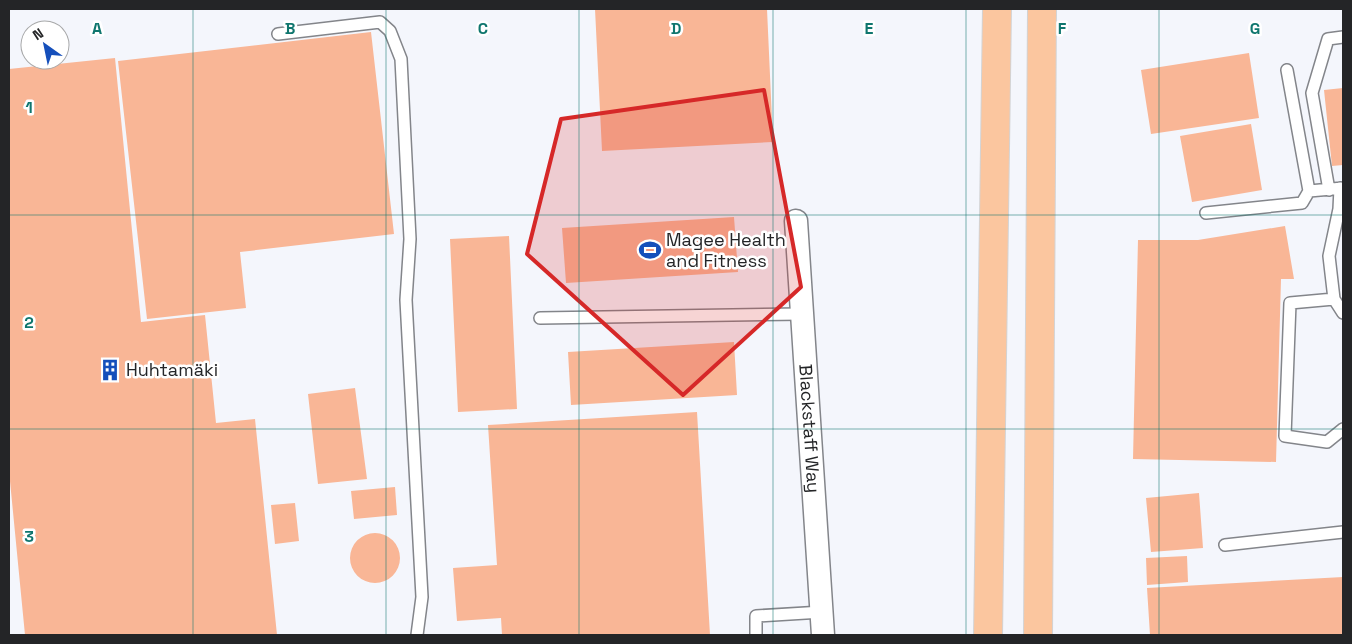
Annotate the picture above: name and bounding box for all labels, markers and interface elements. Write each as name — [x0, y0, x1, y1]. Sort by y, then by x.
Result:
text: A — [92, 18, 102, 39]
text: B — [285, 18, 295, 39]
text: C — [478, 18, 488, 39]
text: D — [671, 18, 681, 39]
text: E — [865, 18, 874, 39]
text: F — [1058, 18, 1067, 39]
text: G — [1250, 18, 1260, 39]
north arrow — [20, 20, 70, 70]
text: N — [29, 24, 47, 44]
text: 1 — [25, 97, 33, 118]
place label: Magee Health and Fitness — [666, 228, 786, 272]
sports icon: Magee Health and Fitness — [637, 237, 663, 263]
text: 2 — [24, 312, 34, 333]
building icon: Huhtamäki — [97, 357, 123, 383]
place label: Huhtamäki — [126, 358, 218, 381]
street label: Blackstaff Way — [794, 363, 826, 494]
text: 3 — [24, 526, 34, 547]

